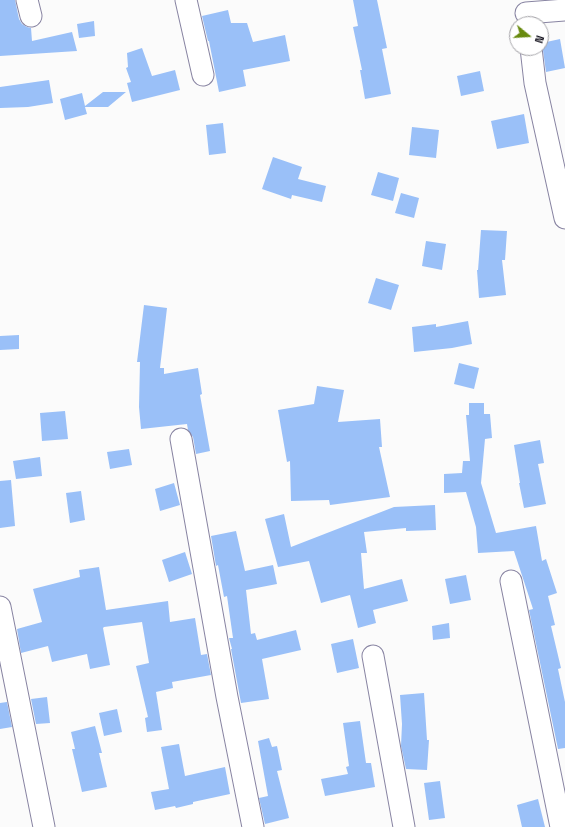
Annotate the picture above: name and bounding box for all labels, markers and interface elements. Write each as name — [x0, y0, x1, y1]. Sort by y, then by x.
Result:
north arrow — [509, 16, 549, 56]
text: N — [532, 34, 547, 45]

